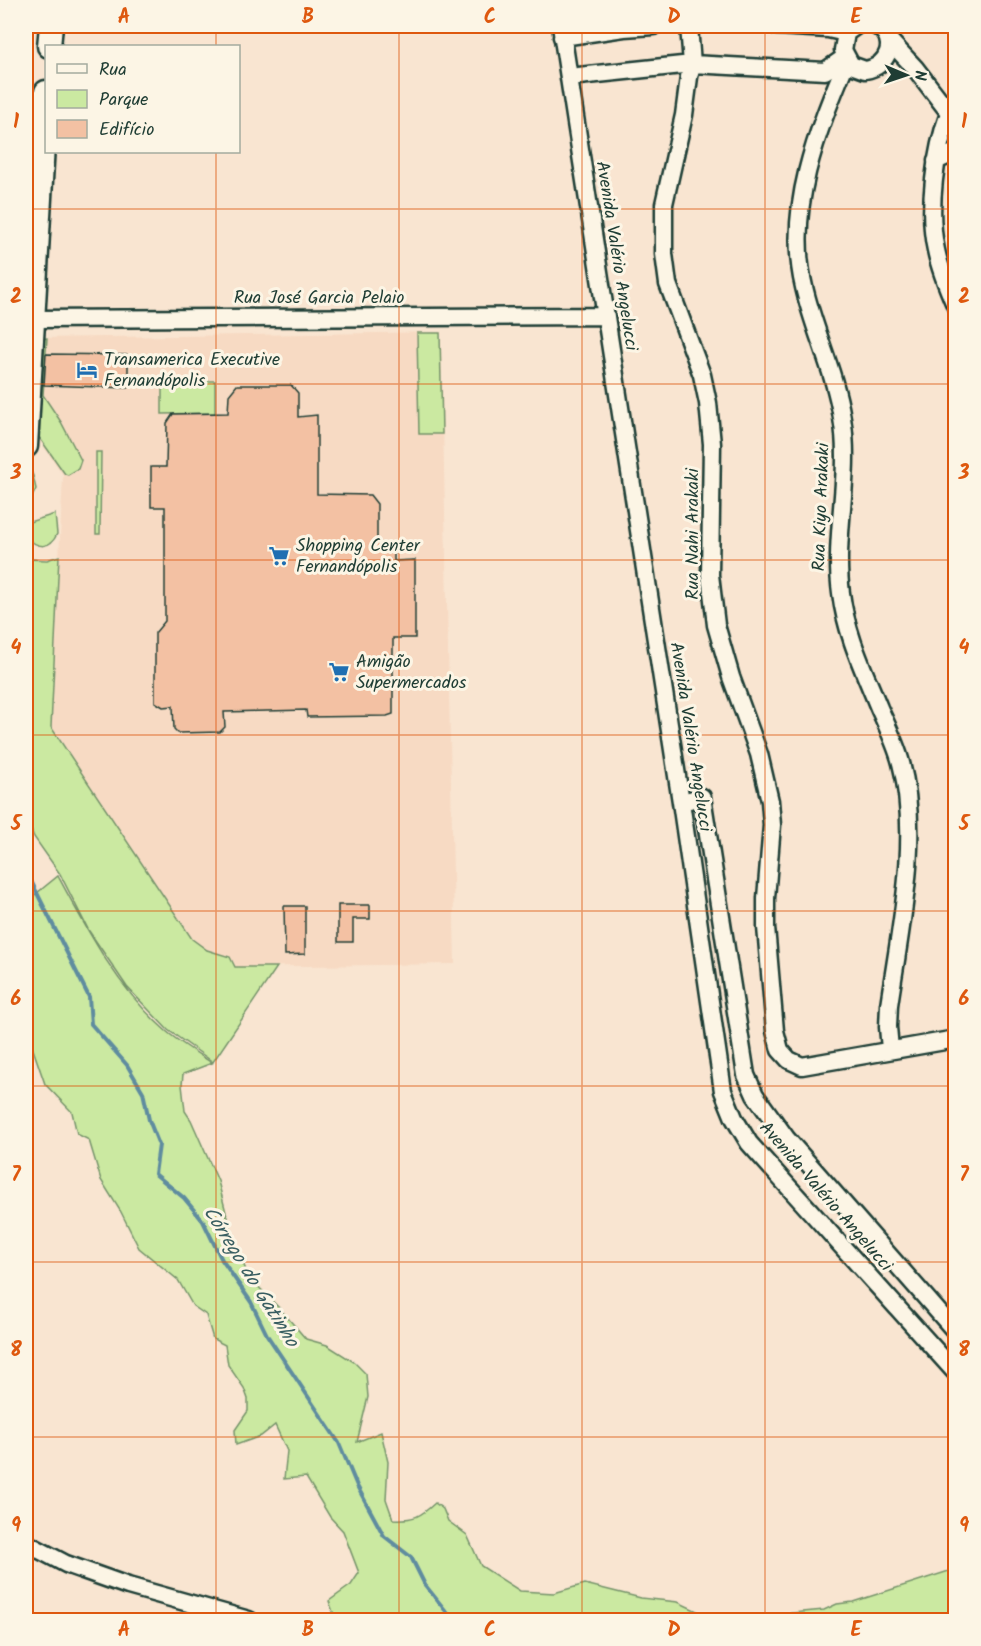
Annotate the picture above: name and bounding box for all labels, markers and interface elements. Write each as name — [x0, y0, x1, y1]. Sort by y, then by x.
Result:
text: A — [118, 2, 130, 34]
text: B — [302, 2, 314, 34]
text: C — [484, 2, 496, 34]
text: D — [667, 2, 681, 34]
text: E — [850, 2, 862, 34]
legend — [45, 45, 240, 153]
north arrow — [876, 45, 936, 105]
text: Rua — [99, 56, 127, 85]
text: N — [907, 70, 932, 81]
text: Parque — [99, 86, 148, 115]
text: 1 — [13, 107, 19, 139]
text: 1 — [961, 107, 967, 139]
text: Edifício — [99, 116, 154, 145]
street label: Avenida Valério Angelucci — [587, 159, 645, 354]
text: 2 — [10, 282, 22, 314]
text: 2 — [958, 282, 970, 314]
street label: Rua José Garcia Pelaio — [234, 284, 404, 313]
place label: Transamerica Executive Fernandópolis — [104, 346, 280, 396]
hotel icon: Transamerica Executive Fernandópolis — [75, 358, 99, 382]
street label: Rua Kiyo Arakaki — [805, 442, 839, 572]
text: 3 — [10, 458, 22, 490]
text: 3 — [958, 458, 970, 490]
street label: Rua Nahi Arakaki — [679, 468, 708, 600]
place label: Shopping Center Fernandópolis — [296, 532, 421, 582]
supermarket icon: Shopping Center Fernandópolis — [267, 544, 291, 568]
text: 4 — [11, 633, 22, 665]
text: 4 — [959, 633, 970, 665]
street label: Avenida Valério Angelucci — [661, 640, 719, 835]
place label: Amigão Supermercados — [356, 648, 467, 698]
supermarket icon: Amigão Supermercados — [327, 660, 351, 684]
text: 5 — [10, 809, 23, 841]
text: 5 — [958, 809, 971, 841]
text: 6 — [11, 984, 22, 1016]
text: 6 — [959, 984, 970, 1016]
street label: Avenida Valério Angelucci — [751, 1115, 899, 1279]
text: 7 — [11, 1160, 21, 1192]
text: 7 — [959, 1160, 969, 1192]
water label: Córrego do Gatinho — [194, 1200, 307, 1356]
text: 8 — [10, 1335, 22, 1367]
text: 8 — [958, 1335, 970, 1367]
text: 9 — [11, 1511, 21, 1543]
text: 9 — [959, 1511, 969, 1543]
text: A — [118, 1615, 130, 1646]
text: B — [302, 1615, 314, 1646]
text: C — [484, 1615, 496, 1646]
text: D — [667, 1615, 681, 1646]
text: E — [850, 1615, 862, 1646]

